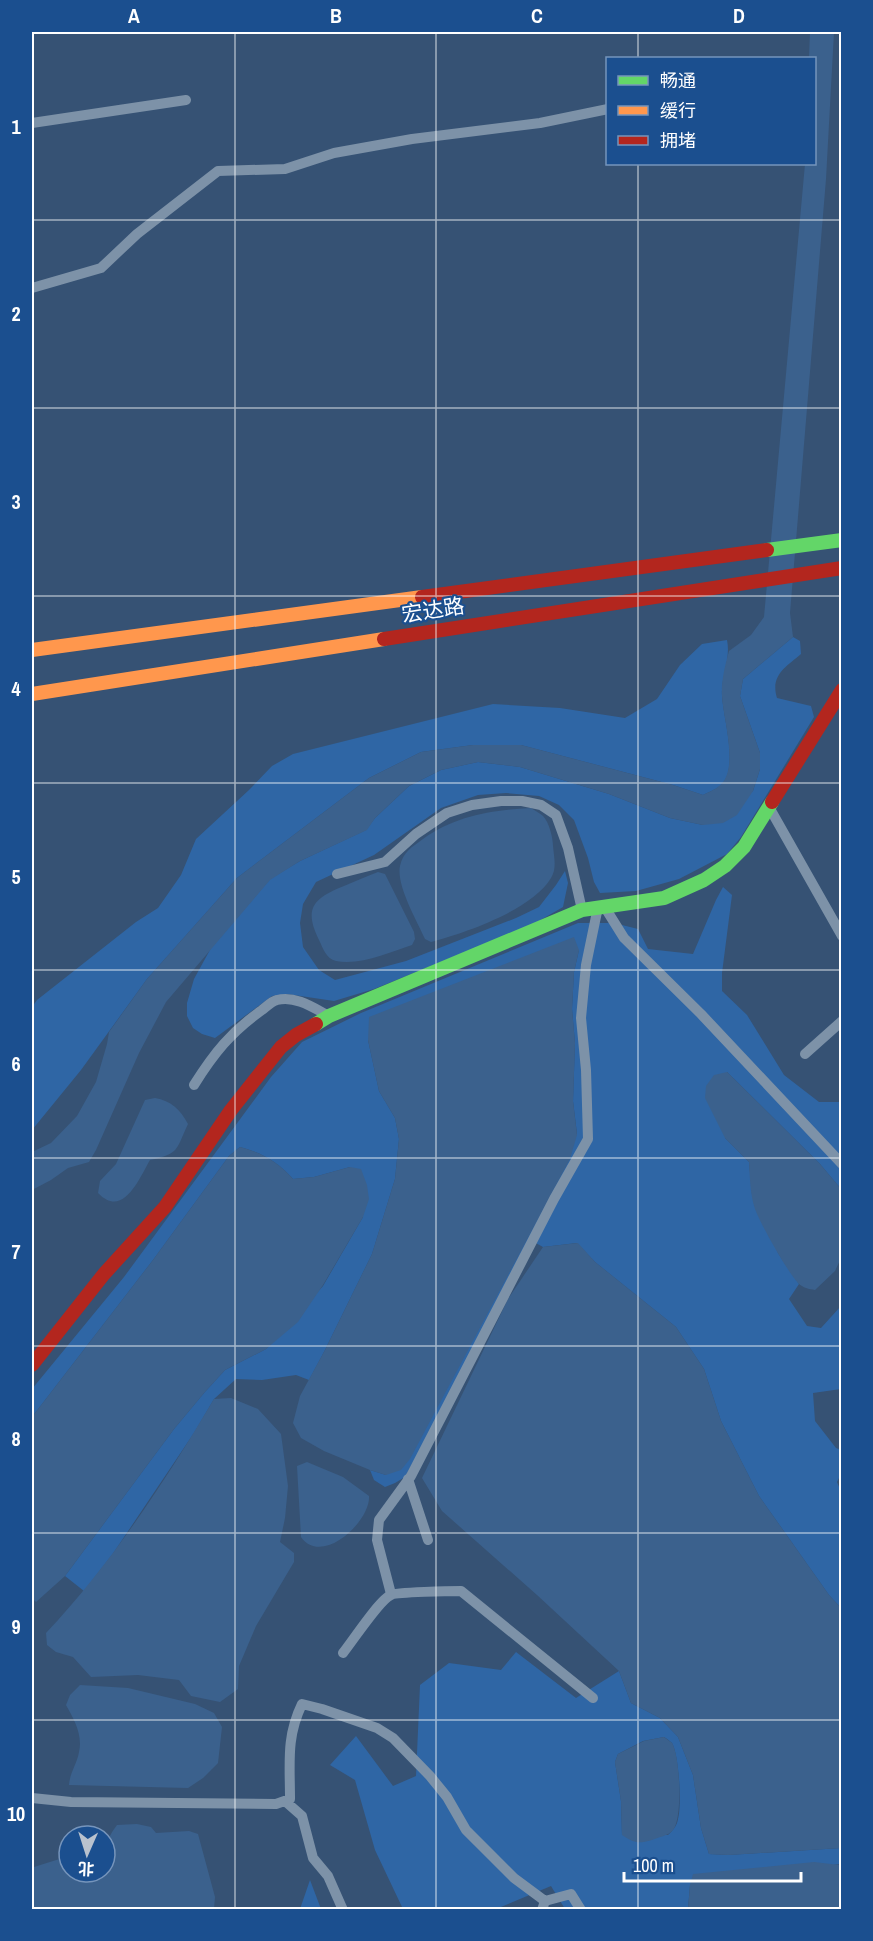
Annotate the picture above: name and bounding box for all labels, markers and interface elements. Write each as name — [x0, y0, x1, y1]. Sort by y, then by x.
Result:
text: A — [128, 2, 140, 29]
text: B — [330, 2, 342, 29]
text: C — [531, 2, 543, 29]
text: D — [733, 2, 745, 29]
legend — [606, 57, 816, 165]
text: 畅通 — [660, 68, 696, 93]
text: 缓行 — [660, 98, 696, 123]
text: 1 — [11, 113, 21, 140]
text: 拥堵 — [660, 128, 696, 153]
text: 2 — [11, 300, 21, 327]
text: 3 — [11, 488, 21, 515]
street label: 宏达路 — [400, 591, 466, 629]
text: 4 — [11, 675, 21, 702]
text: 5 — [11, 863, 21, 890]
text: 6 — [11, 1050, 21, 1077]
text: 7 — [11, 1238, 21, 1265]
text: 8 — [11, 1425, 21, 1452]
text: 9 — [11, 1613, 21, 1640]
text: 10 — [7, 1800, 25, 1827]
north arrow — [57, 1824, 117, 1884]
scale bar — [624, 1845, 801, 1883]
text: 100 m — [633, 1853, 674, 1878]
text: 北 — [78, 1858, 95, 1880]

